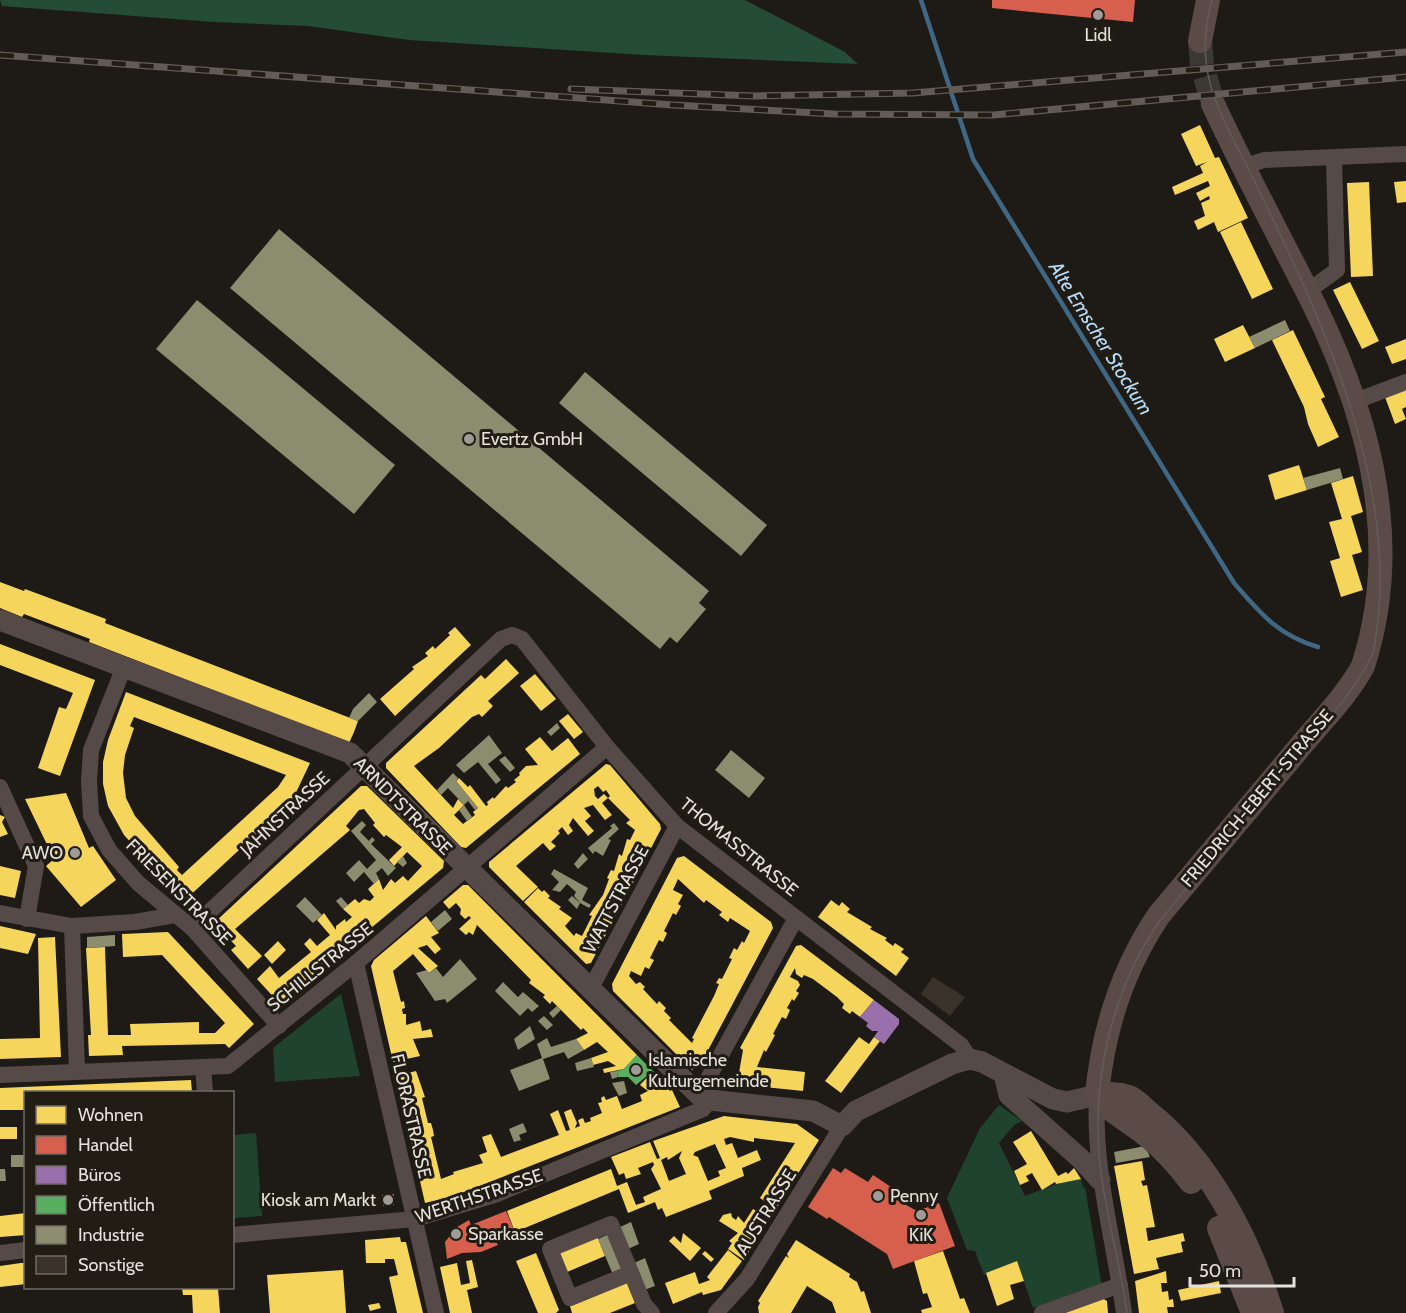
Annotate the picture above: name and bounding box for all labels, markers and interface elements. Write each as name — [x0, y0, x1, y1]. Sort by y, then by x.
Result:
marker: Lidl — [1091, 8, 1105, 22]
place label: Lidl — [1084, 24, 1112, 46]
water label: Alte Emscher Stockum — [1043, 256, 1158, 419]
place label: Evertz GmbH — [481, 428, 583, 450]
marker: Evertz GmbH — [462, 432, 476, 446]
street label: FRIEDRICH-EBERT-STRASSE — [1176, 705, 1338, 891]
street label: ARNDTSTRASSE — [349, 752, 457, 860]
street label: JAHNSTRASSE — [235, 767, 334, 862]
street label: THOMASSTRASSE — [676, 793, 802, 901]
street label: FRIESENSTRASSE — [121, 834, 237, 950]
street label: WATTSTRASSE — [578, 841, 654, 957]
place label: AWO — [22, 842, 63, 864]
marker: AWO — [68, 846, 82, 860]
street label: SCHILLSTRASSE — [263, 918, 377, 1016]
place label: Islamische Kulturgemeinde — [648, 1049, 769, 1092]
street label: FLORASTRASSE — [386, 1052, 436, 1180]
marker: Islamische Kulturgemeinde — [629, 1063, 643, 1077]
legend — [24, 1091, 234, 1289]
text: Wohnen — [78, 1104, 143, 1126]
text: Handel — [78, 1134, 133, 1156]
text: Büros — [78, 1164, 121, 1186]
street label: WERTHSTRASSE — [413, 1164, 545, 1228]
street label: AUSTRASSE — [731, 1165, 801, 1259]
place label: Penny — [890, 1185, 938, 1207]
place label: Kiosk am Markt — [261, 1189, 376, 1211]
marker: Penny — [871, 1189, 885, 1203]
marker: Kiosk am Markt — [381, 1193, 395, 1207]
text: Öffentlich — [78, 1194, 155, 1216]
marker: KiK — [914, 1208, 928, 1222]
place label: Sparkasse — [468, 1223, 544, 1245]
text: Industrie — [78, 1224, 144, 1246]
place label: KiK — [909, 1224, 934, 1246]
marker: Sparkasse — [449, 1227, 463, 1241]
scale bar — [1190, 1250, 1294, 1288]
text: Sonstige — [78, 1254, 144, 1276]
text: 50 m — [1199, 1260, 1241, 1282]

